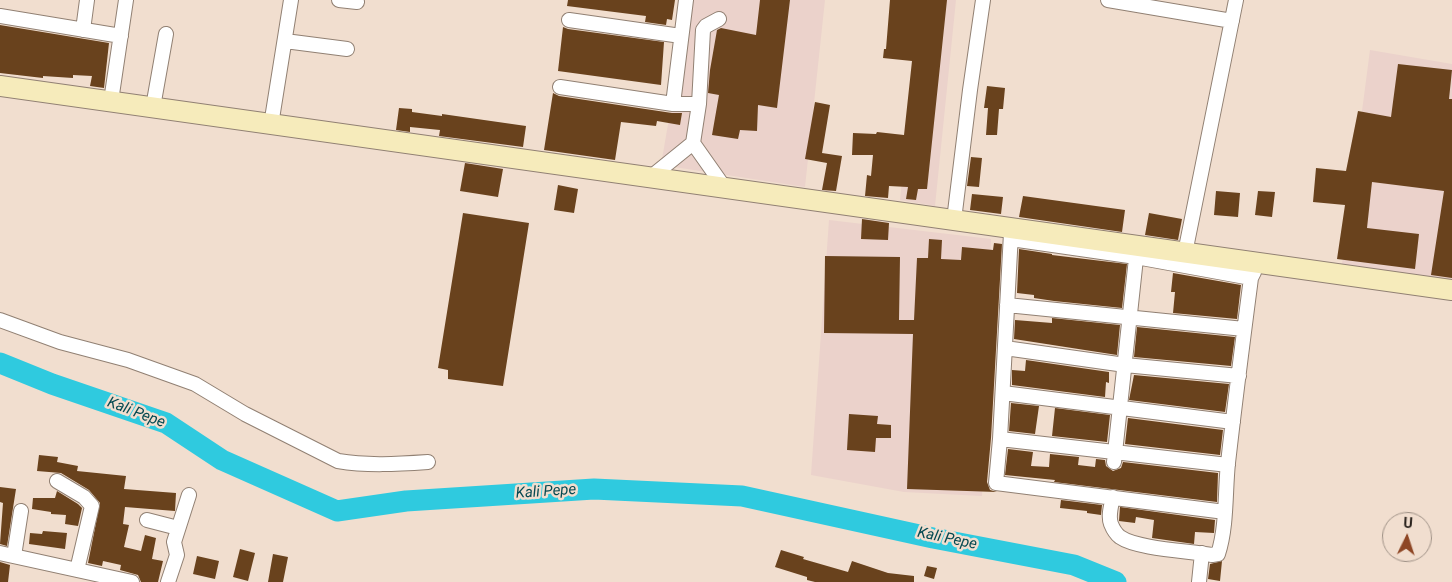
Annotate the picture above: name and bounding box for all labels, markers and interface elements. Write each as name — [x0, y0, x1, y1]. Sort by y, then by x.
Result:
water label: Kali Pepe — [105, 394, 167, 432]
water label: Kali Pepe — [515, 481, 577, 503]
north arrow — [1382, 512, 1432, 562]
text: U — [1403, 515, 1413, 531]
water label: Kali Pepe — [916, 524, 978, 554]

